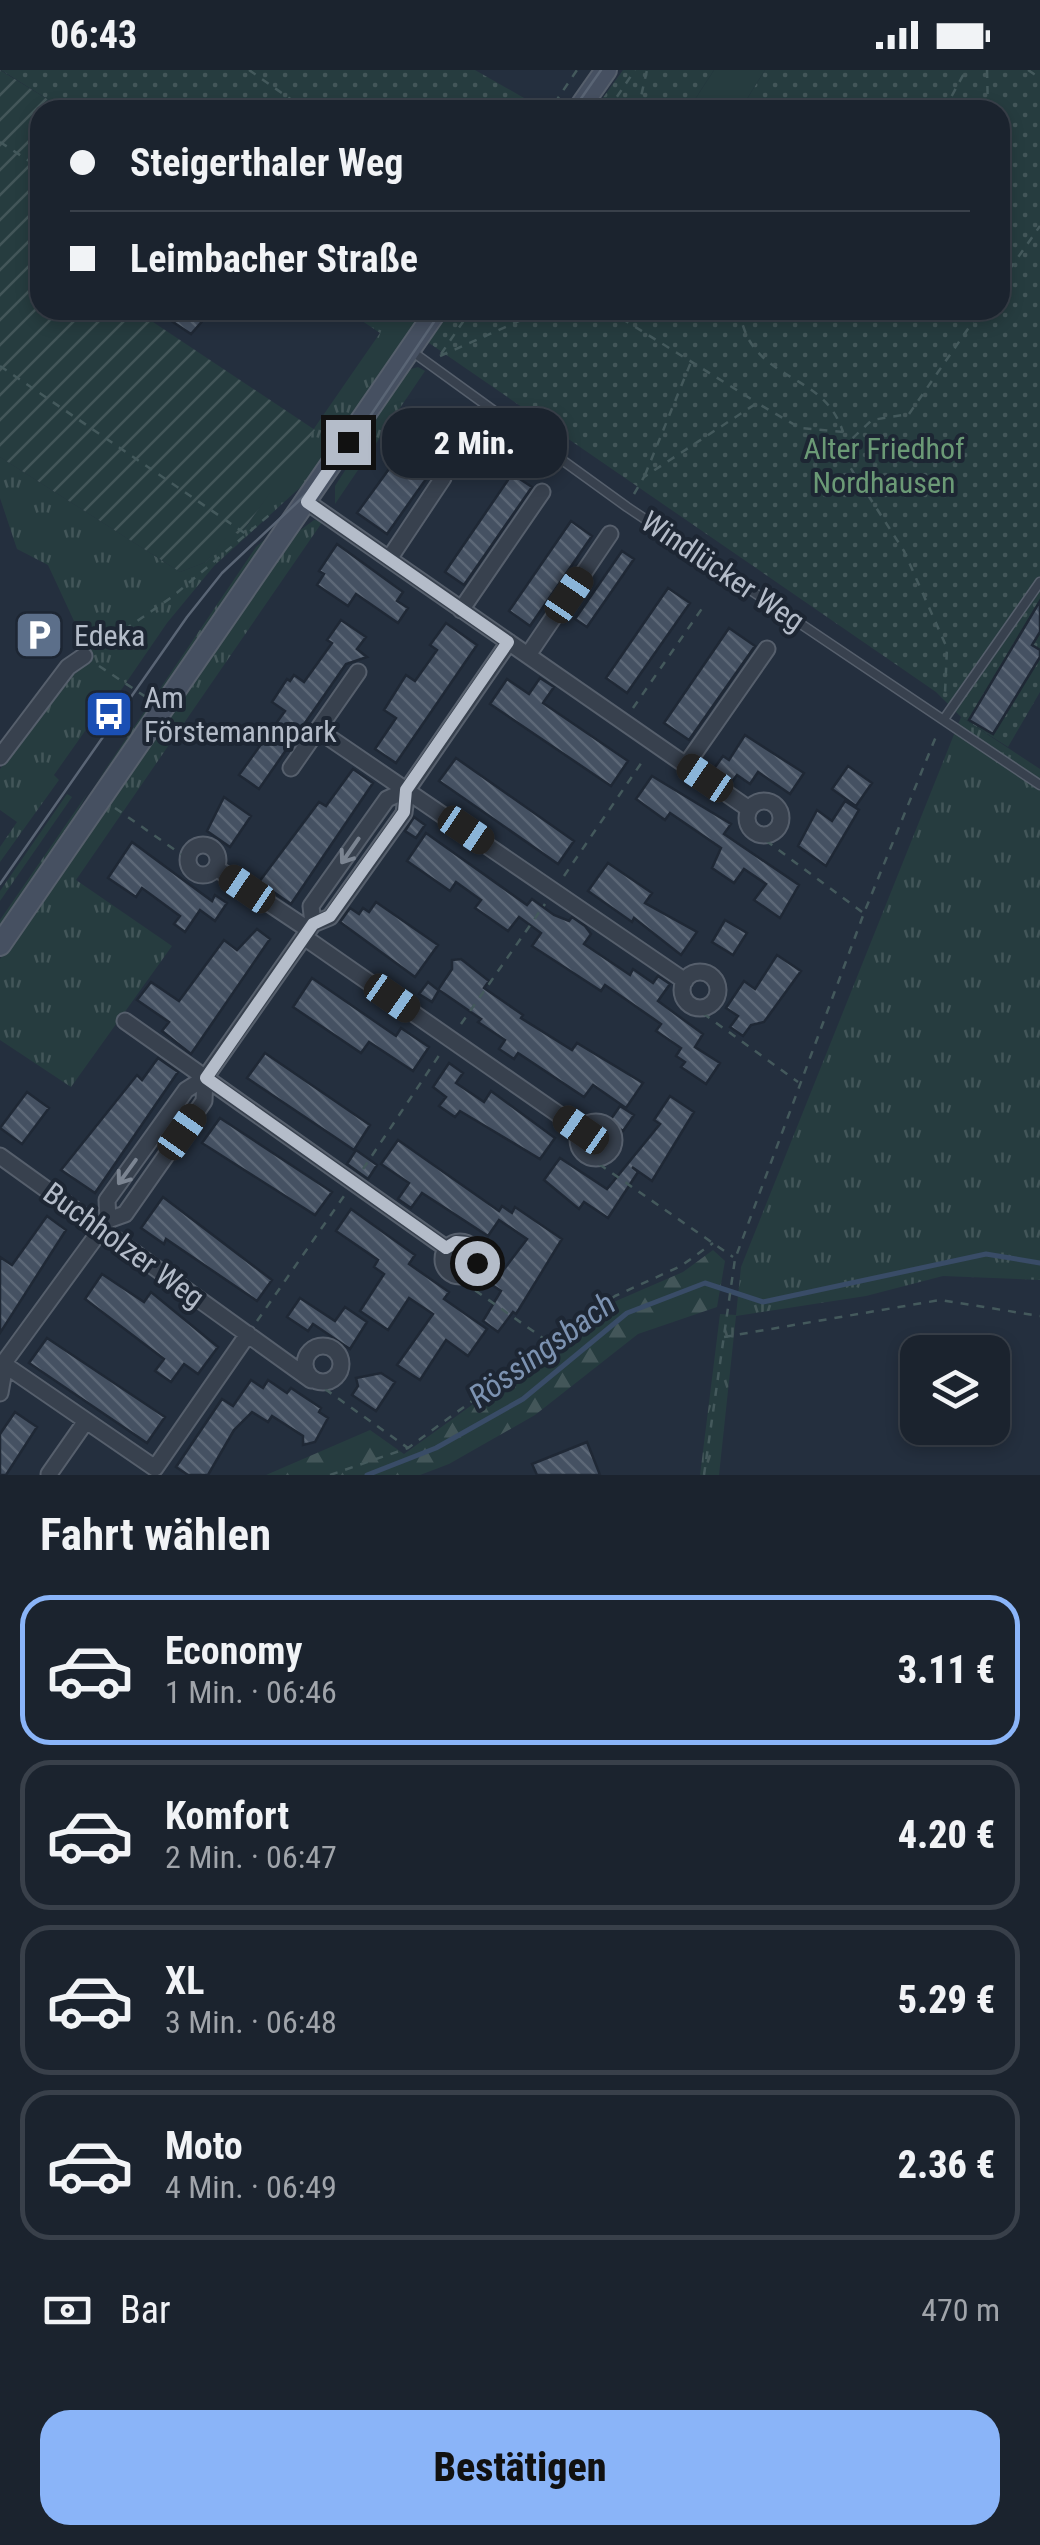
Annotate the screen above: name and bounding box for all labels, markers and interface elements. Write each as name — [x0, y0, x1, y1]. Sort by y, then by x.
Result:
text: 06:43 — [50, 13, 137, 57]
text: Steigerthaler Weg — [130, 141, 403, 185]
text: Leimbacher Straße — [130, 237, 418, 281]
callout: 2 Min. — [383, 407, 568, 477]
route end — [326, 420, 371, 465]
text: 2 Min. — [434, 424, 515, 462]
park label: Alter Friedhof Nordhausen — [803, 431, 965, 500]
street label: Windlücker Weg — [635, 504, 811, 638]
car — [540, 562, 598, 628]
parking icon: Edeka — [13, 609, 65, 661]
place label: Edeka — [74, 618, 145, 653]
place label: Am Förstemannpark — [144, 680, 337, 749]
bus stop icon: Am Förstemannpark — [83, 688, 135, 740]
car — [672, 749, 738, 807]
car — [433, 801, 499, 859]
one-way arrow — [340, 837, 361, 864]
car — [214, 860, 280, 918]
car — [359, 969, 425, 1027]
car — [153, 1099, 211, 1165]
car — [548, 1101, 614, 1159]
one-way arrow — [117, 1158, 138, 1185]
street label: Buchholzer Weg — [37, 1175, 211, 1315]
route start — [455, 1241, 500, 1286]
water label: Rössingsbach — [461, 1284, 623, 1416]
map controls — [900, 1335, 1010, 1445]
button: layers — [900, 1335, 1010, 1445]
text: Fahrt wählen — [40, 1508, 271, 1561]
icon: car — [45, 1625, 135, 1715]
text: Economy — [165, 1629, 302, 1673]
text: 3.11 € — [898, 1648, 995, 1692]
text: 1 Min. · 06:46 — [165, 1673, 337, 1711]
icon: car — [45, 1790, 135, 1880]
text: Komfort — [165, 1794, 289, 1838]
text: 4.20 € — [898, 1813, 995, 1857]
text: 2 Min. · 06:47 — [165, 1838, 337, 1876]
icon: car — [45, 1955, 135, 2045]
text: XL — [165, 1959, 204, 2003]
text: 5.29 € — [898, 1978, 995, 2022]
text: 3 Min. · 06:48 — [165, 2003, 337, 2041]
icon: car — [45, 2120, 135, 2210]
text: Moto — [165, 2124, 243, 2168]
text: 2.36 € — [898, 2143, 995, 2187]
text: 4 Min. · 06:49 — [165, 2168, 337, 2206]
icon: cash — [40, 2283, 95, 2338]
text: Bar — [120, 2288, 171, 2332]
text: 470 m — [921, 2291, 1000, 2329]
button: Bestätigen — [40, 2410, 1000, 2525]

